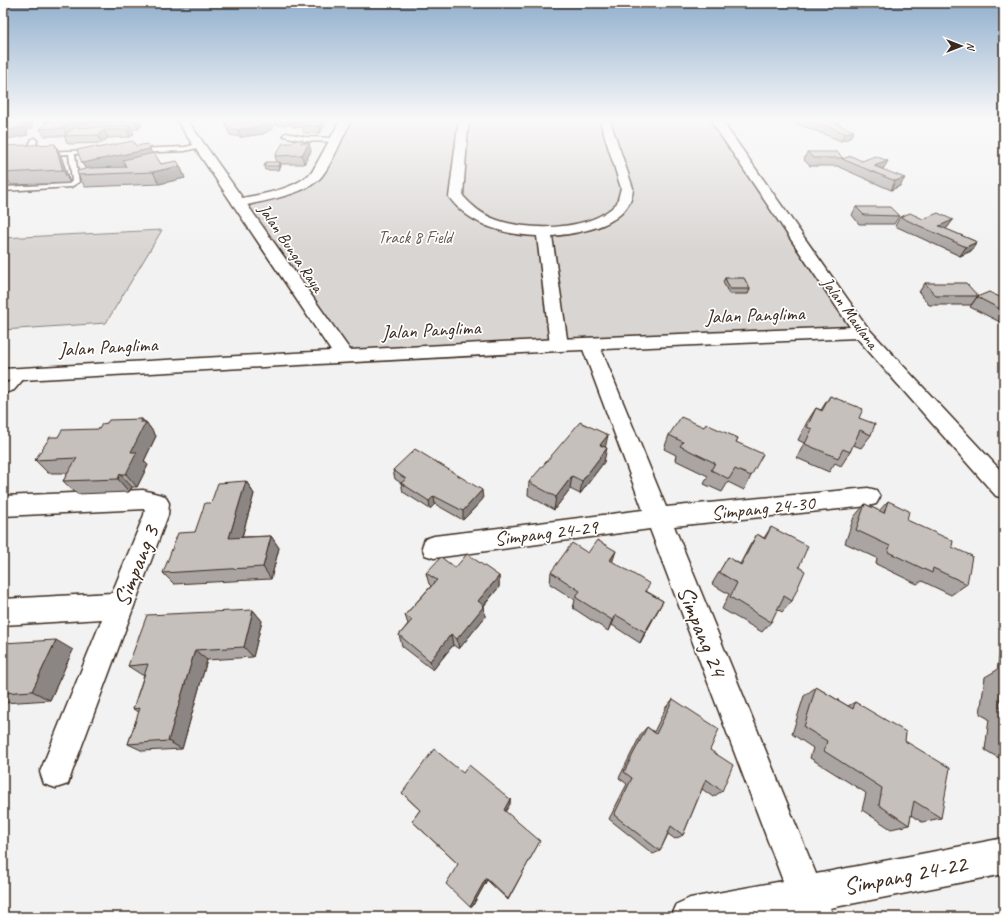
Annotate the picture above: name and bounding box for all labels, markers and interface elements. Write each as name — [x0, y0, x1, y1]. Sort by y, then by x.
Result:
north arrow — [941, 26, 981, 66]
text: N — [964, 43, 978, 52]
street label: Jalan Bunga Raya — [253, 199, 329, 298]
park label: Track 8 Field — [378, 227, 455, 248]
street label: Jalan Maulana — [816, 272, 884, 355]
street label: Jalan Panglima — [704, 301, 807, 329]
street label: Jalan Panglima — [380, 315, 483, 345]
street label: Jalan Panglima — [57, 332, 160, 362]
street label: Simpang 24-30 — [710, 490, 818, 526]
street label: Simpang 24-29 — [493, 514, 601, 552]
street label: Simpang 3 — [106, 519, 167, 611]
street label: Simpang 24 — [670, 581, 735, 683]
street label: Simpang 24-22 — [841, 848, 971, 902]

